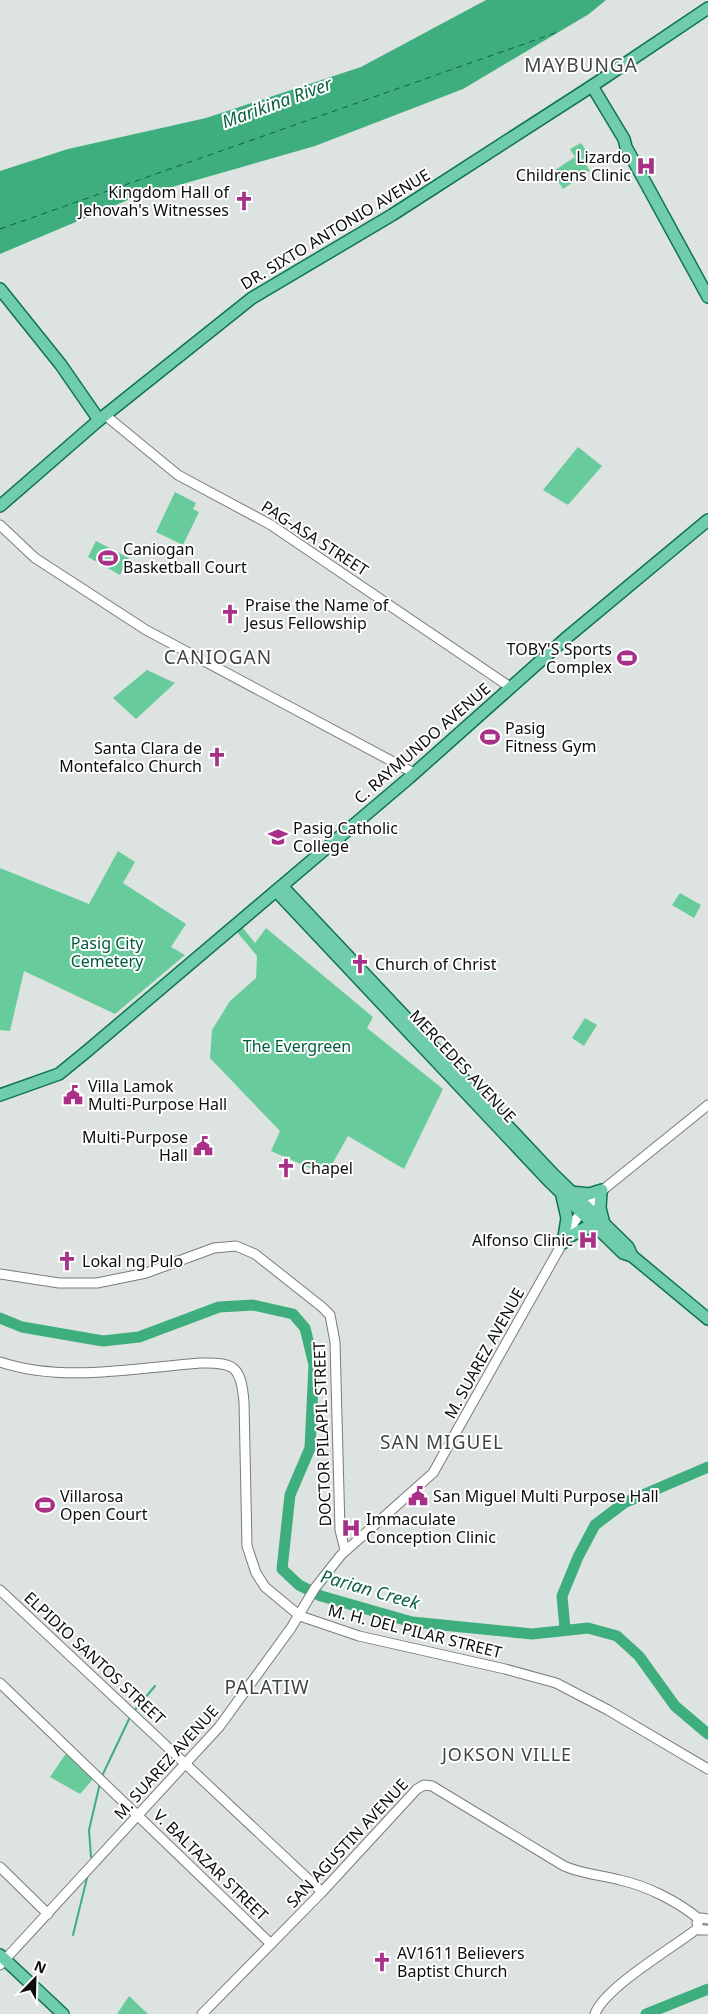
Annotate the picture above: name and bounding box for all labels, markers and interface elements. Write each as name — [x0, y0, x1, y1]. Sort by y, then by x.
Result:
district label: MAYBUNGA — [524, 52, 638, 78]
water label: Marikina River — [218, 71, 336, 133]
place label: Lizardo Childrens Clinic — [516, 146, 631, 186]
hospital icon: Lizardo Childrens Clinic — [635, 155, 657, 177]
street label: DR. SIXTO ANTONIO AVENUE — [236, 164, 434, 294]
place label: Kingdom Hall of Jehovah's Witnesses — [77, 181, 230, 221]
church icon: Kingdom Hall of Jehovah's Witnesses — [233, 190, 255, 212]
street label: PAG-ASA STREET — [257, 495, 373, 581]
place label: Caniogan Basketball Court — [123, 538, 247, 578]
sports icon: Caniogan Basketball Court — [97, 547, 119, 569]
place label: Praise the Name of Jesus Fellowship — [243, 594, 390, 634]
church icon: Praise the Name of Jesus Fellowship — [219, 603, 241, 625]
place label: TOBY'S Sports Complex — [507, 638, 613, 678]
district label: CANIOGAN — [164, 644, 272, 670]
sports icon: TOBY'S Sports Complex — [616, 647, 638, 669]
street label: C. RAYMUNDO AVENUE — [349, 677, 495, 809]
place label: Pasig Fitness Gym — [505, 717, 596, 757]
sports icon: Pasig Fitness Gym — [479, 726, 501, 748]
place label: Santa Clara de Montefalco Church — [59, 737, 202, 777]
church icon: Santa Clara de Montefalco Church — [206, 746, 228, 768]
place label: Pasig Catholic College — [293, 817, 398, 857]
school or university icon: Pasig Catholic College — [267, 826, 289, 848]
park label: Pasig City Cemetery — [71, 932, 144, 972]
church icon: Church of Christ — [349, 953, 371, 975]
place label: Church of Christ — [375, 953, 497, 975]
street label: MERCEDES AVENUE — [405, 1005, 521, 1127]
park label: The Evergreen — [243, 1035, 351, 1057]
place label: Villa Lamok Multi-Purpose Hall — [88, 1075, 227, 1115]
public building icon: Villa Lamok Multi-Purpose Hall — [62, 1084, 84, 1106]
place label: Multi-Purpose Hall — [82, 1126, 188, 1166]
public building icon: Multi-Purpose Hall — [192, 1135, 214, 1157]
church icon: Chapel — [275, 1157, 297, 1179]
place label: Chapel — [301, 1157, 353, 1179]
place label: Alfonso Clinic — [472, 1229, 573, 1251]
hospital icon: Alfonso Clinic — [577, 1229, 599, 1251]
church icon: Lokal ng Pulo — [56, 1250, 78, 1272]
place label: Lokal ng Pulo — [82, 1250, 183, 1272]
street label: M. SUAREZ AVENUE — [439, 1284, 529, 1422]
street label: DOCTOR PILAPIL STREET — [308, 1341, 336, 1527]
district label: SAN MIGUEL — [380, 1429, 504, 1455]
place label: Villarosa Open Court — [60, 1485, 148, 1525]
public building icon: San Miguel Multi Purpose Hall — [407, 1485, 429, 1507]
place label: San Miguel Multi Purpose Hall — [433, 1485, 659, 1507]
sports icon: Villarosa Open Court — [34, 1494, 56, 1516]
place label: Immaculate Conception Clinic — [366, 1508, 496, 1548]
hospital icon: Immaculate Conception Clinic — [340, 1517, 362, 1539]
water label: Parian Creek — [318, 1563, 424, 1615]
street label: ELPIDIO SANTOS STREET — [20, 1587, 170, 1729]
street label: M. H. DEL PILAR STREET — [326, 1599, 504, 1663]
district label: PALATIW — [224, 1674, 310, 1700]
street label: M. SUAREZ AVENUE — [109, 1700, 223, 1824]
district label: JOKSON VILLE — [440, 1742, 572, 1766]
street label: SAN AGUSTIN AVENUE — [281, 1774, 413, 1912]
street label: V. BALTAZAR STREET — [149, 1804, 273, 1926]
place label: AV1611 Believers Baptist Church — [397, 1942, 525, 1982]
church icon: AV1611 Believers Baptist Church — [371, 1951, 393, 1973]
north arrow — [10, 1954, 60, 2004]
text: N — [31, 1956, 49, 1978]

